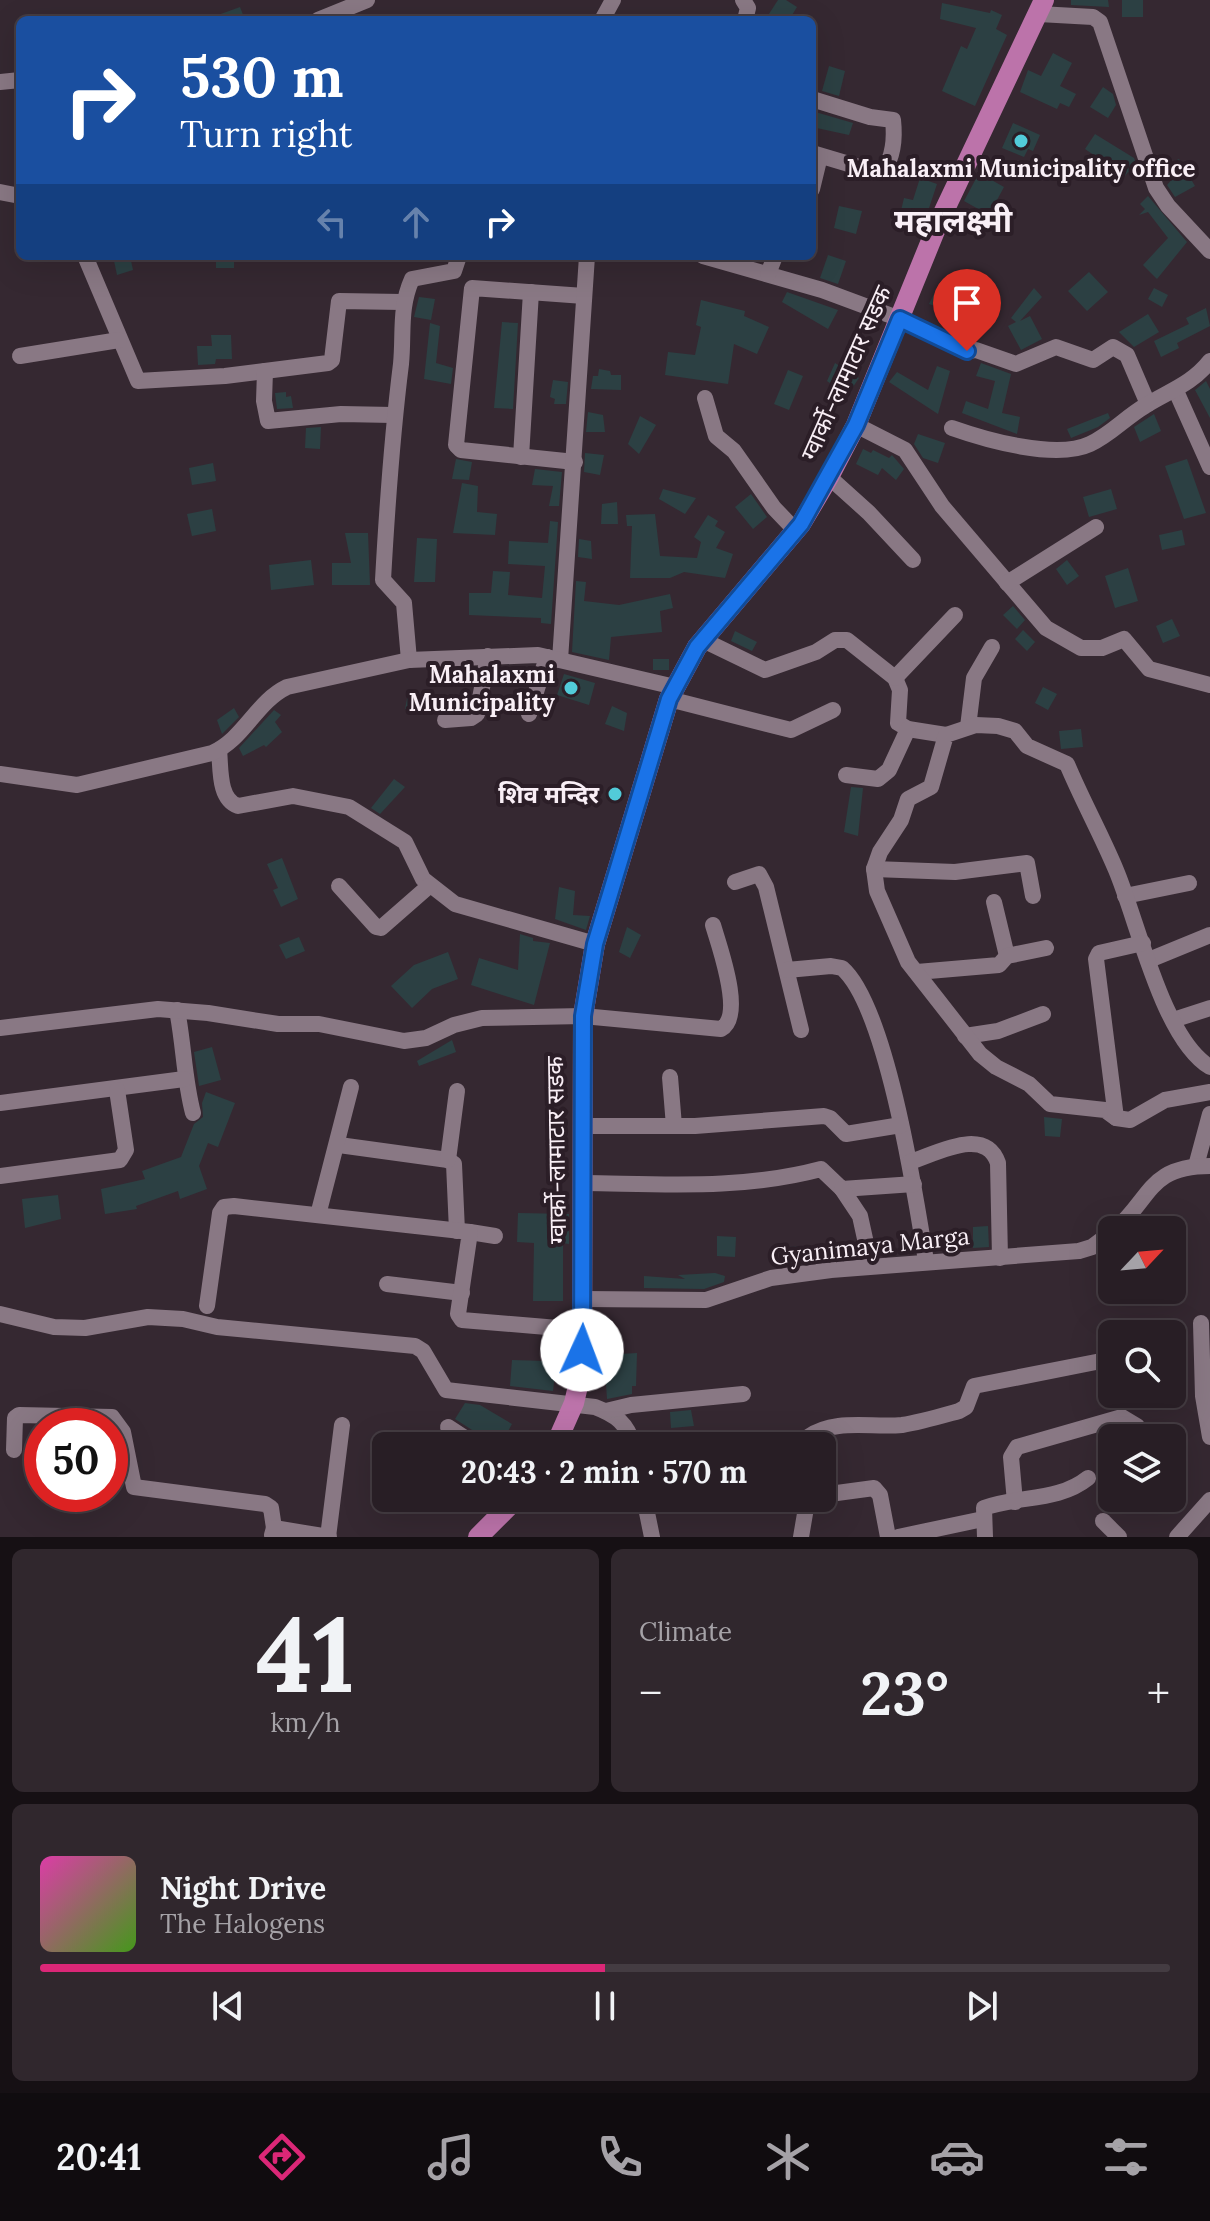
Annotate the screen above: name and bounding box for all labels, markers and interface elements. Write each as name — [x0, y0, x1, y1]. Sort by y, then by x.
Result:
text: 530 m — [180, 41, 343, 112]
icon: right — [48, 48, 152, 152]
text: Turn right — [180, 111, 353, 157]
marker: Mahalaxmi Municipality office — [1012, 132, 1030, 150]
place label: Mahalaxmi Municipality office — [846, 153, 1196, 184]
icon: left — [310, 200, 354, 244]
icon: ahead — [394, 200, 438, 244]
icon: right — [478, 200, 522, 244]
district label: महालक्ष्मी — [894, 200, 1013, 241]
pin — [933, 269, 1001, 351]
street label: ग्वार्को-लामाटार सडक — [794, 280, 899, 465]
icon: arrive — [945, 281, 989, 325]
place label: Mahalaxmi Municipality — [409, 659, 556, 718]
marker: Mahalaxmi Municipality — [562, 679, 580, 697]
place label: शिव मन्दिर — [498, 779, 599, 810]
marker: शिव मन्दिर — [606, 785, 624, 803]
street label: ग्वार्को-लामाटार सडक — [539, 1055, 573, 1244]
north arrow — [1098, 1216, 1186, 1304]
map controls — [1098, 1216, 1186, 1512]
street label: Gyanimaya Marga — [769, 1220, 971, 1272]
position arrow — [540, 1308, 624, 1392]
button: search — [1098, 1320, 1186, 1408]
speed limit sign: 50 — [24, 1408, 128, 1512]
button: layers — [1098, 1424, 1186, 1512]
text: 20:43 · 2 min · 570 m — [461, 1453, 747, 1491]
text: 41 — [256, 1587, 355, 1720]
text: Climate — [639, 1615, 732, 1648]
text: 23° — [860, 1655, 949, 1731]
text: − — [639, 1665, 662, 1721]
text: + — [1147, 1665, 1170, 1721]
text: km/h — [270, 1706, 341, 1739]
text: Night Drive — [160, 1869, 326, 1907]
text: The Halogens — [160, 1907, 325, 1940]
icon: previous — [206, 1984, 250, 2028]
icon: pause — [583, 1984, 627, 2028]
icon: next — [960, 1984, 1004, 2028]
icon: directions — [254, 2129, 310, 2185]
icon: music — [423, 2129, 479, 2185]
icon: phone — [592, 2129, 648, 2185]
icon: climate — [760, 2129, 816, 2185]
icon: car — [929, 2129, 985, 2185]
icon: filters — [1098, 2129, 1154, 2185]
text: 20:41 — [56, 2134, 142, 2180]

